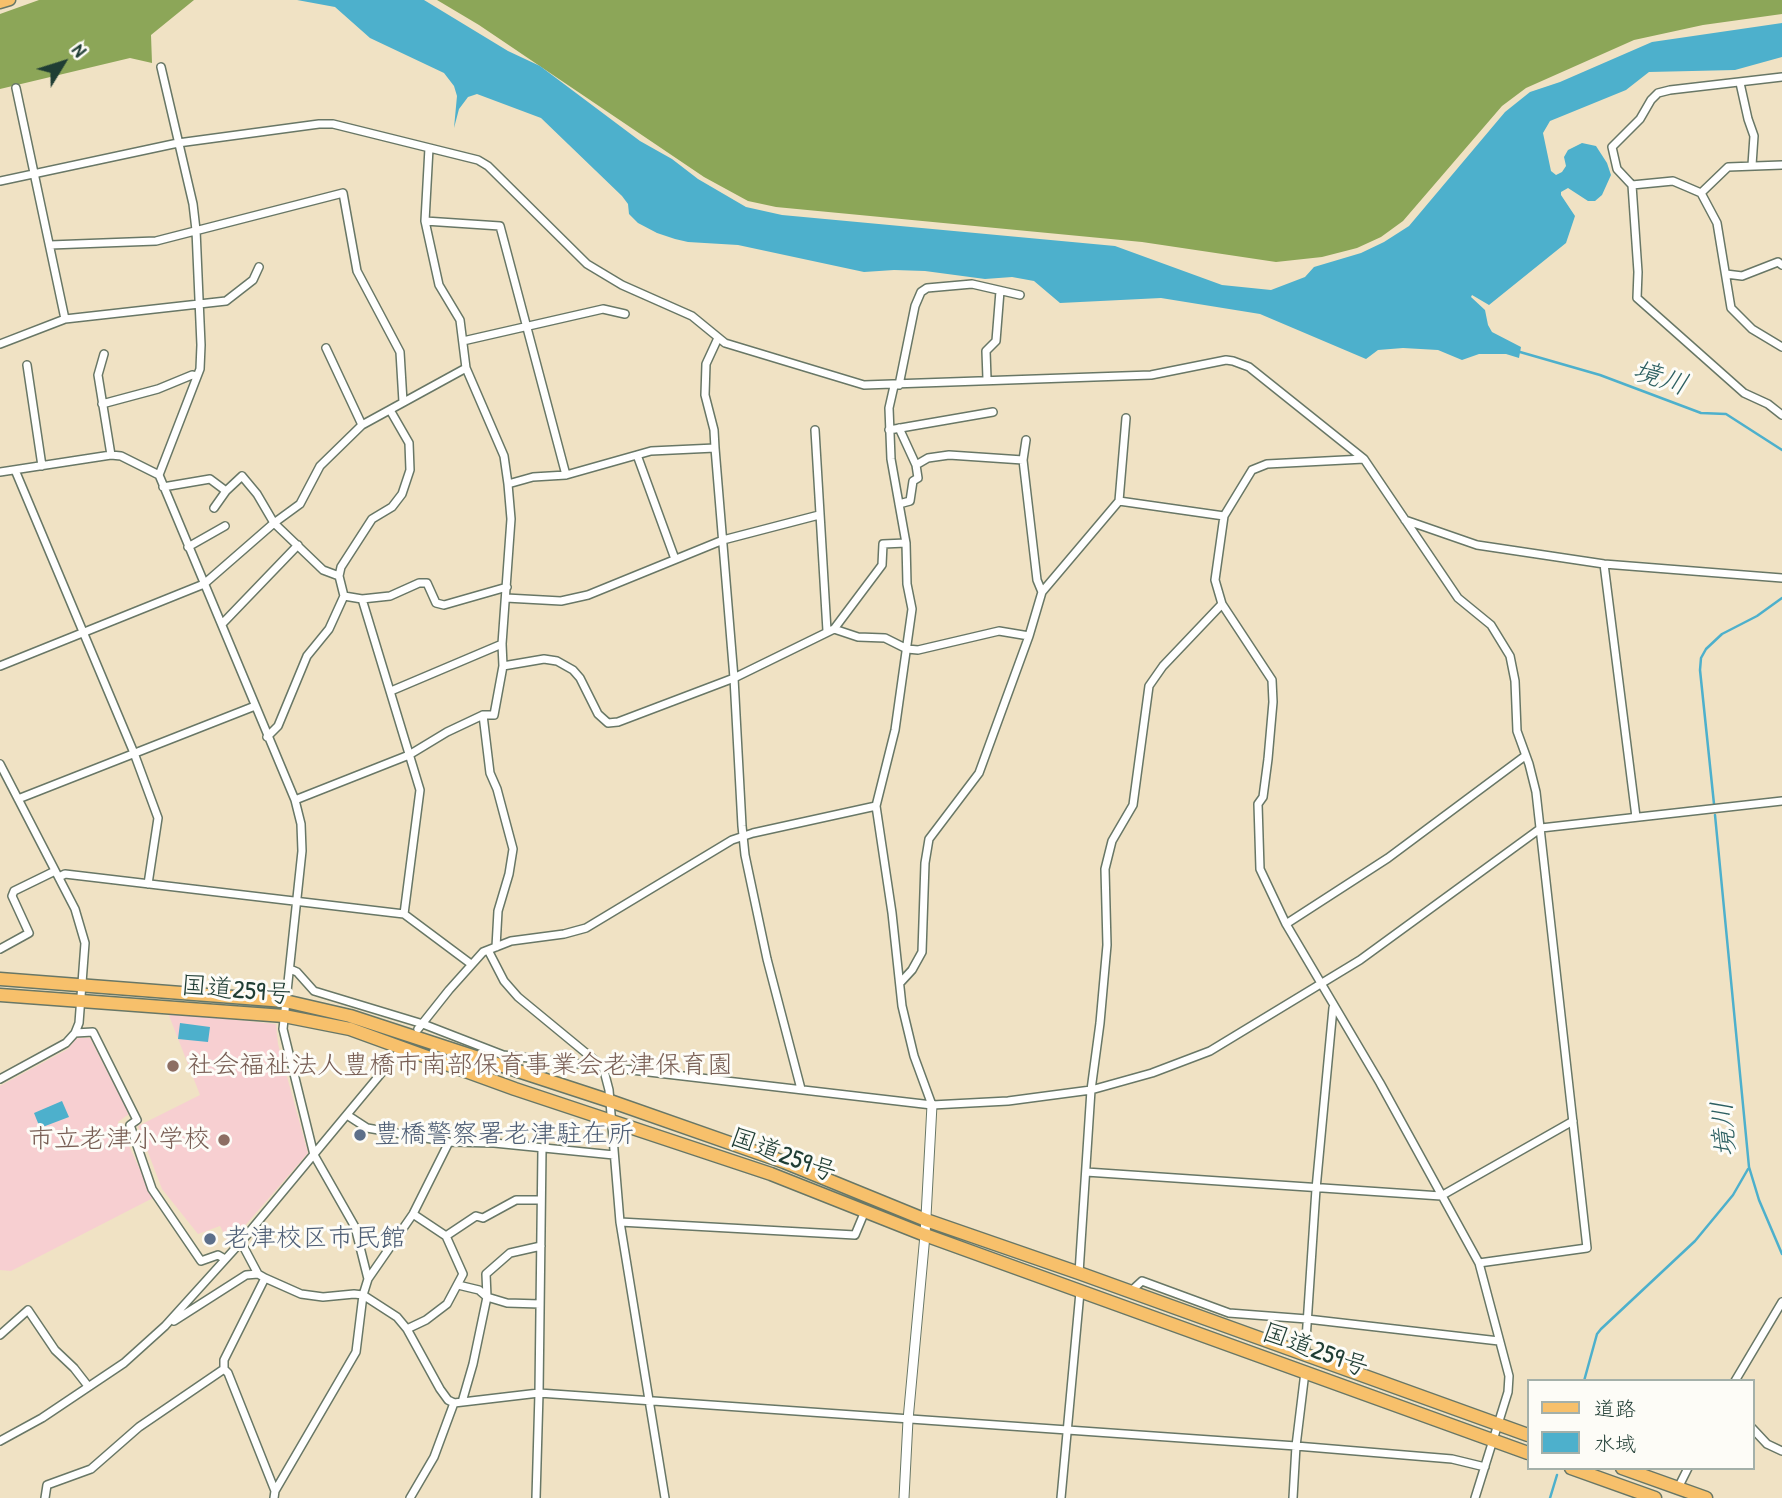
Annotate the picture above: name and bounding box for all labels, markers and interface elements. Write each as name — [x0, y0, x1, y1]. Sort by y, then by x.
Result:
north arrow — [28, 28, 98, 98]
text: N — [66, 38, 93, 62]
water label: 境川 — [1628, 354, 1692, 404]
street label: 国道259号 — [179, 971, 293, 1011]
place label: 社会福祉法人豊橋市南部保育事業会老津保育園 — [187, 1050, 733, 1082]
marker: 社会福祉法人豊橋市南部保育事業会老津保育園 — [165, 1058, 181, 1074]
water label: 境川 — [1706, 1100, 1744, 1158]
place label: 豊橋警察署老津駐在所 — [374, 1119, 634, 1151]
street label: 国道259号 — [726, 1122, 840, 1190]
place label: 市立老津小学校 — [28, 1124, 210, 1156]
marker: 豊橋警察署老津駐在所 — [352, 1127, 368, 1143]
marker: 市立老津小学校 — [216, 1132, 232, 1148]
place label: 老津校区市民館 — [224, 1223, 406, 1255]
marker: 老津校区市民館 — [202, 1231, 218, 1247]
street label: 国道259号 — [1258, 1317, 1372, 1385]
legend — [1526, 1379, 1754, 1470]
text: 道路 — [1594, 1394, 1636, 1423]
text: 水域 — [1594, 1429, 1636, 1458]

